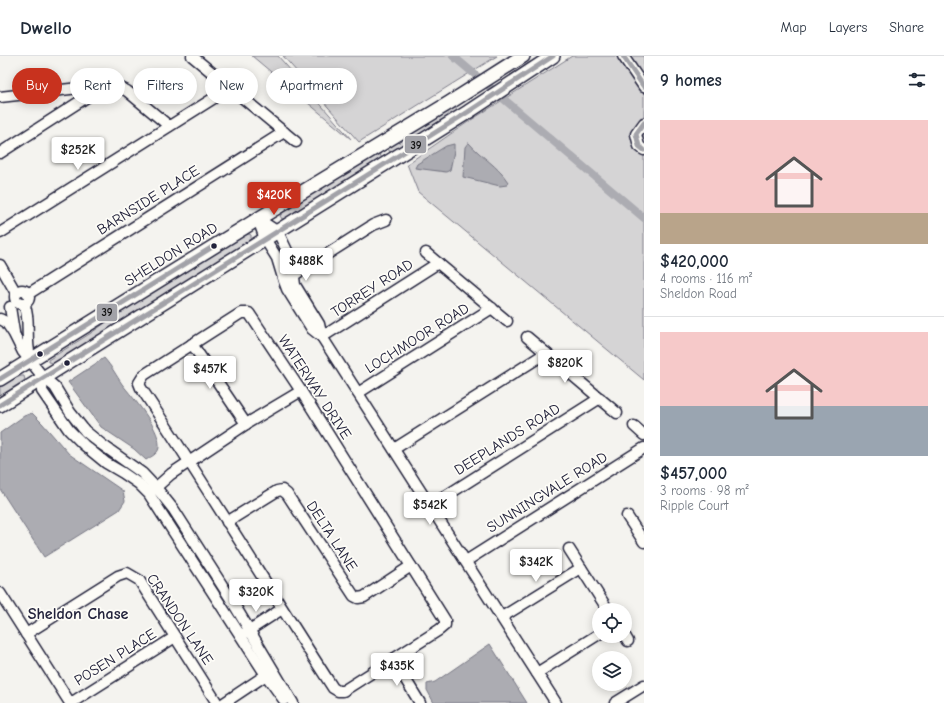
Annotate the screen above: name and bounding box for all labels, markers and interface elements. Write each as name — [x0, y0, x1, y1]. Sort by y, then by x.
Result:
text: Dwello — [20, 17, 72, 39]
text: Map — [780, 19, 807, 36]
text: Layers — [829, 19, 867, 36]
text: Share — [889, 19, 924, 36]
chip: Buy — [12, 68, 62, 104]
chip: Rent — [70, 68, 125, 104]
chip: Filters — [133, 68, 197, 104]
chip: New — [205, 68, 258, 104]
chip: Apartment — [266, 68, 357, 104]
icon: filters — [906, 69, 928, 91]
text: 9 homes — [660, 71, 722, 90]
line badge: 39 — [404, 135, 427, 154]
pin: $252K — [50, 137, 106, 171]
text: 39 — [410, 139, 422, 152]
text: $252K — [61, 142, 96, 157]
icon: home — [758, 146, 830, 218]
street label: BARNSIDE PLACE — [93, 161, 203, 239]
pin: $420K — [246, 182, 302, 216]
text: $420K — [256, 187, 292, 202]
street label: SHELDON ROAD — [121, 218, 221, 290]
unlabelled marker — [209, 241, 219, 251]
pin: $488K — [278, 248, 334, 282]
text: $420,000 — [660, 252, 729, 271]
text: $488K — [289, 253, 323, 268]
street label: TORREY ROAD — [328, 255, 416, 321]
text: 4 rooms · 116 m² — [660, 271, 752, 286]
text: Sheldon Road — [660, 286, 737, 301]
street label: LOCHMOOR ROAD — [362, 299, 472, 377]
line badge: 39 — [96, 303, 118, 322]
text: 39 — [101, 306, 113, 319]
street label: WATERWAY DRIVE — [275, 331, 355, 443]
unlabelled marker — [35, 349, 45, 359]
pin: $820K — [537, 350, 593, 384]
text: $820K — [547, 355, 583, 370]
pin: $457K — [182, 356, 238, 390]
unlabelled marker — [62, 358, 72, 368]
icon: home — [758, 358, 830, 430]
text: $457K — [193, 361, 227, 376]
street label: DEEPLANDS ROAD — [451, 399, 563, 479]
street label: SUNNINGVALE ROAD — [483, 448, 611, 536]
text: $457,000 — [660, 464, 727, 483]
text: 3 rooms · 98 m² — [660, 483, 749, 498]
pin: $542K — [402, 492, 458, 526]
text: $542K — [413, 497, 447, 512]
street label: DELTA LANE — [303, 498, 361, 574]
text: Ripple Court — [660, 498, 729, 513]
pin: $342K — [508, 549, 564, 583]
text: $342K — [519, 554, 553, 569]
street label: CRANDON LANE — [143, 570, 217, 668]
pin: $320K — [228, 579, 284, 613]
text: $320K — [238, 584, 274, 599]
map controls — [592, 603, 632, 691]
button: locate — [592, 603, 632, 643]
district label: Sheldon Chase — [28, 605, 128, 623]
street label: POSEN PLACE — [71, 625, 159, 689]
button: layers — [592, 651, 632, 691]
pin: $435K — [369, 653, 425, 687]
text: $435K — [380, 658, 414, 673]

